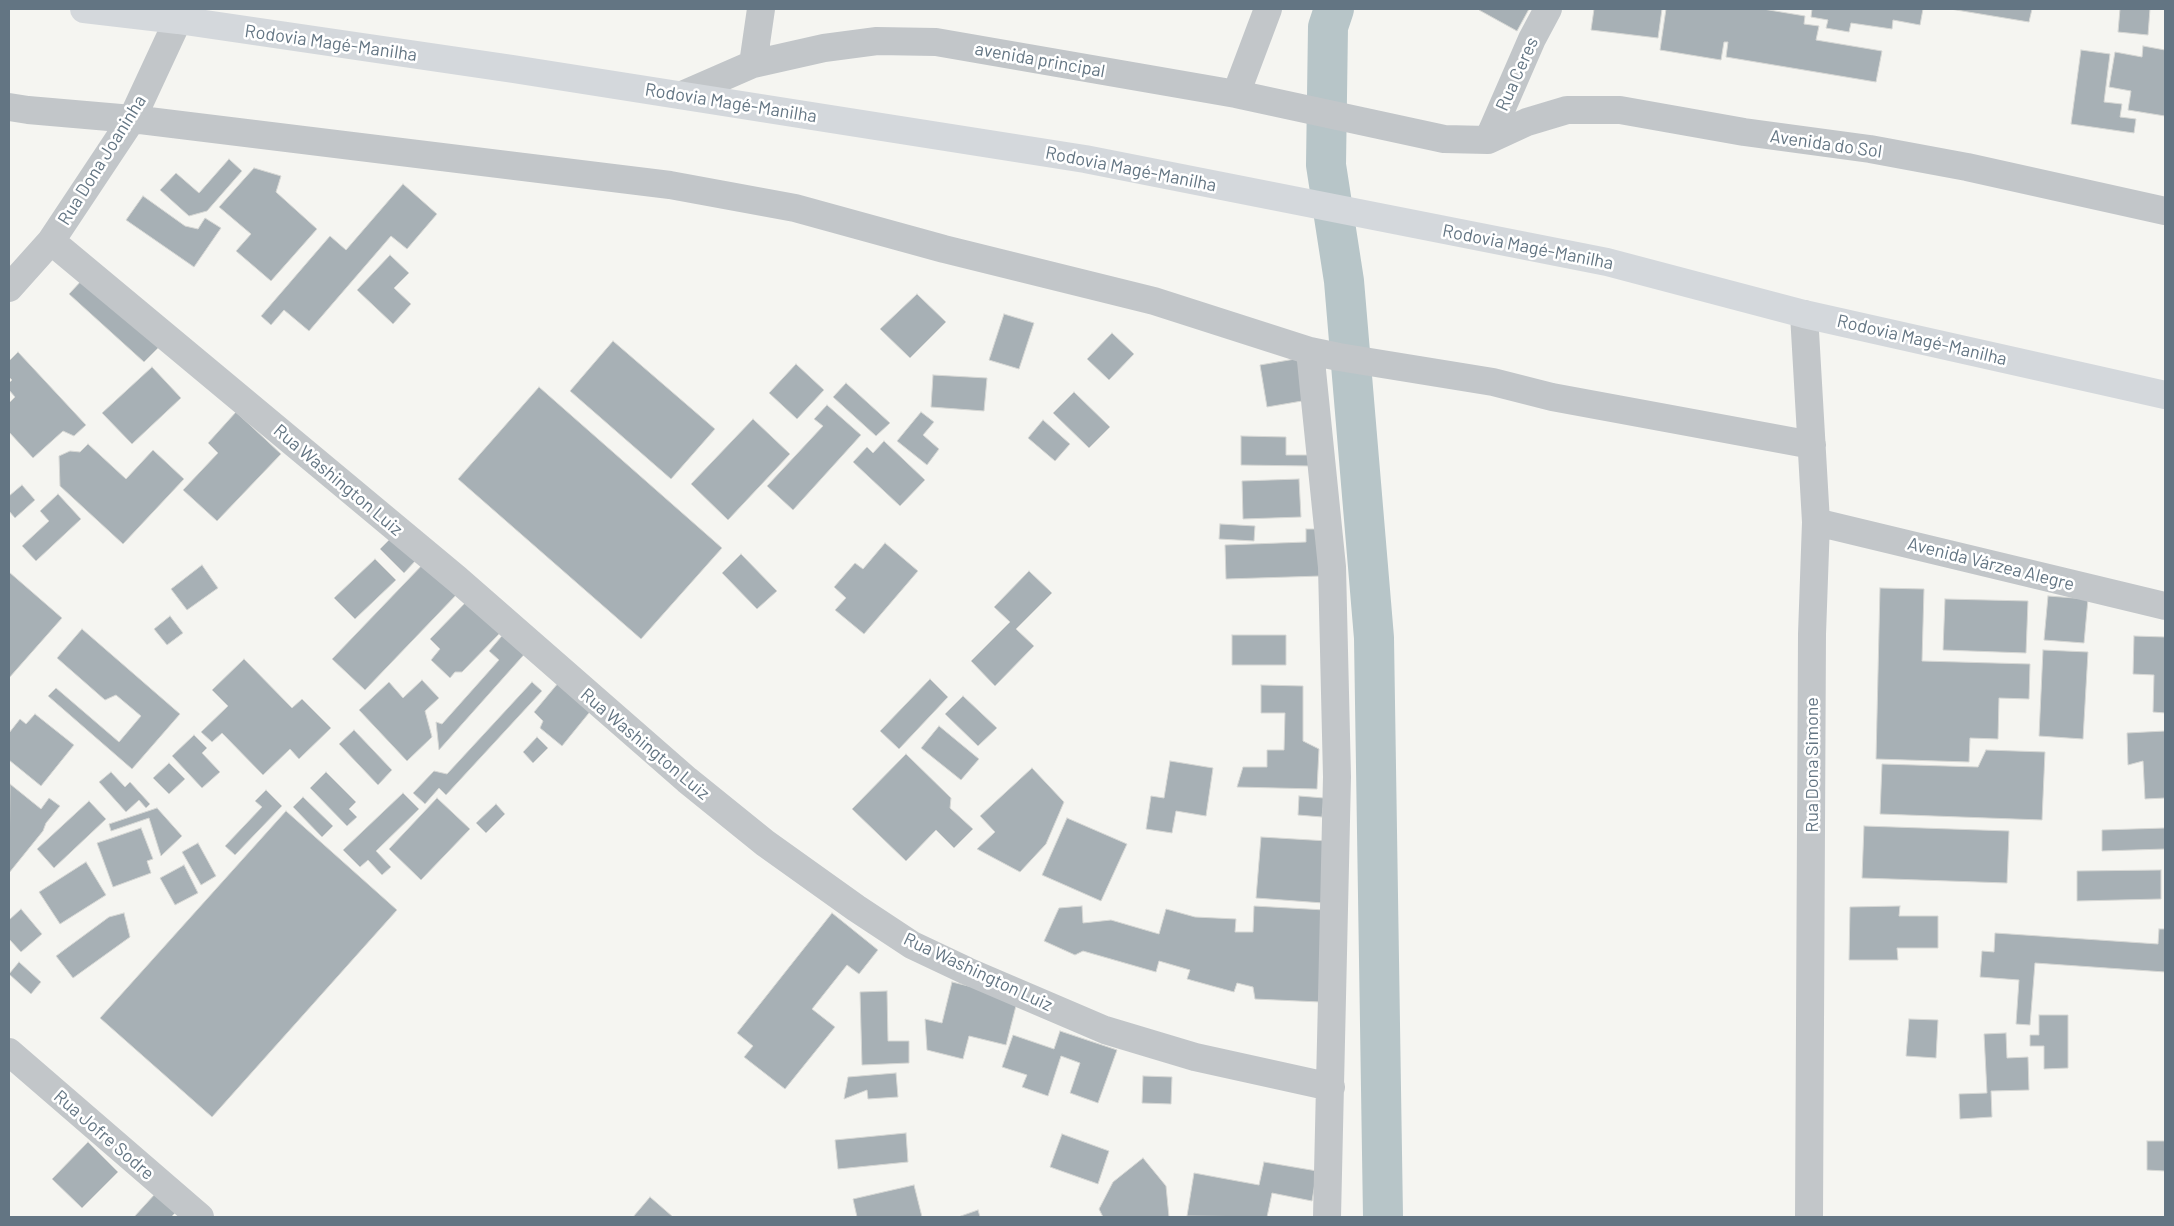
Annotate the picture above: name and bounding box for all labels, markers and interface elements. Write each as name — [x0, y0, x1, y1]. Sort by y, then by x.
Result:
street label: Rodovia Magé-Manilha — [243, 20, 419, 66]
street label: Rua Ceres — [1491, 34, 1543, 114]
street label: avenida principal — [973, 38, 1107, 82]
street label: Rodovia Magé-Manilha — [643, 79, 819, 127]
street label: Rua Dona Joaninha — [53, 91, 151, 229]
street label: Avenida do Sol — [1769, 125, 1883, 163]
street label: Rodovia Magé-Manilha — [1044, 142, 1218, 196]
street label: Rodovia Magé-Manilha — [1441, 220, 1615, 274]
street label: Rodovia Magé-Manilha — [1835, 310, 2009, 370]
street label: Rua Washington Luiz — [269, 420, 407, 540]
street label: Avenida Várzea Alegre — [1905, 533, 2077, 595]
street label: Rua Washington Luiz — [576, 684, 714, 804]
street label: Rua Dona Simone — [1801, 697, 1823, 833]
street label: Rua Washington Luiz — [900, 928, 1056, 1016]
street label: Rua Jofre Sodre — [49, 1086, 159, 1184]

